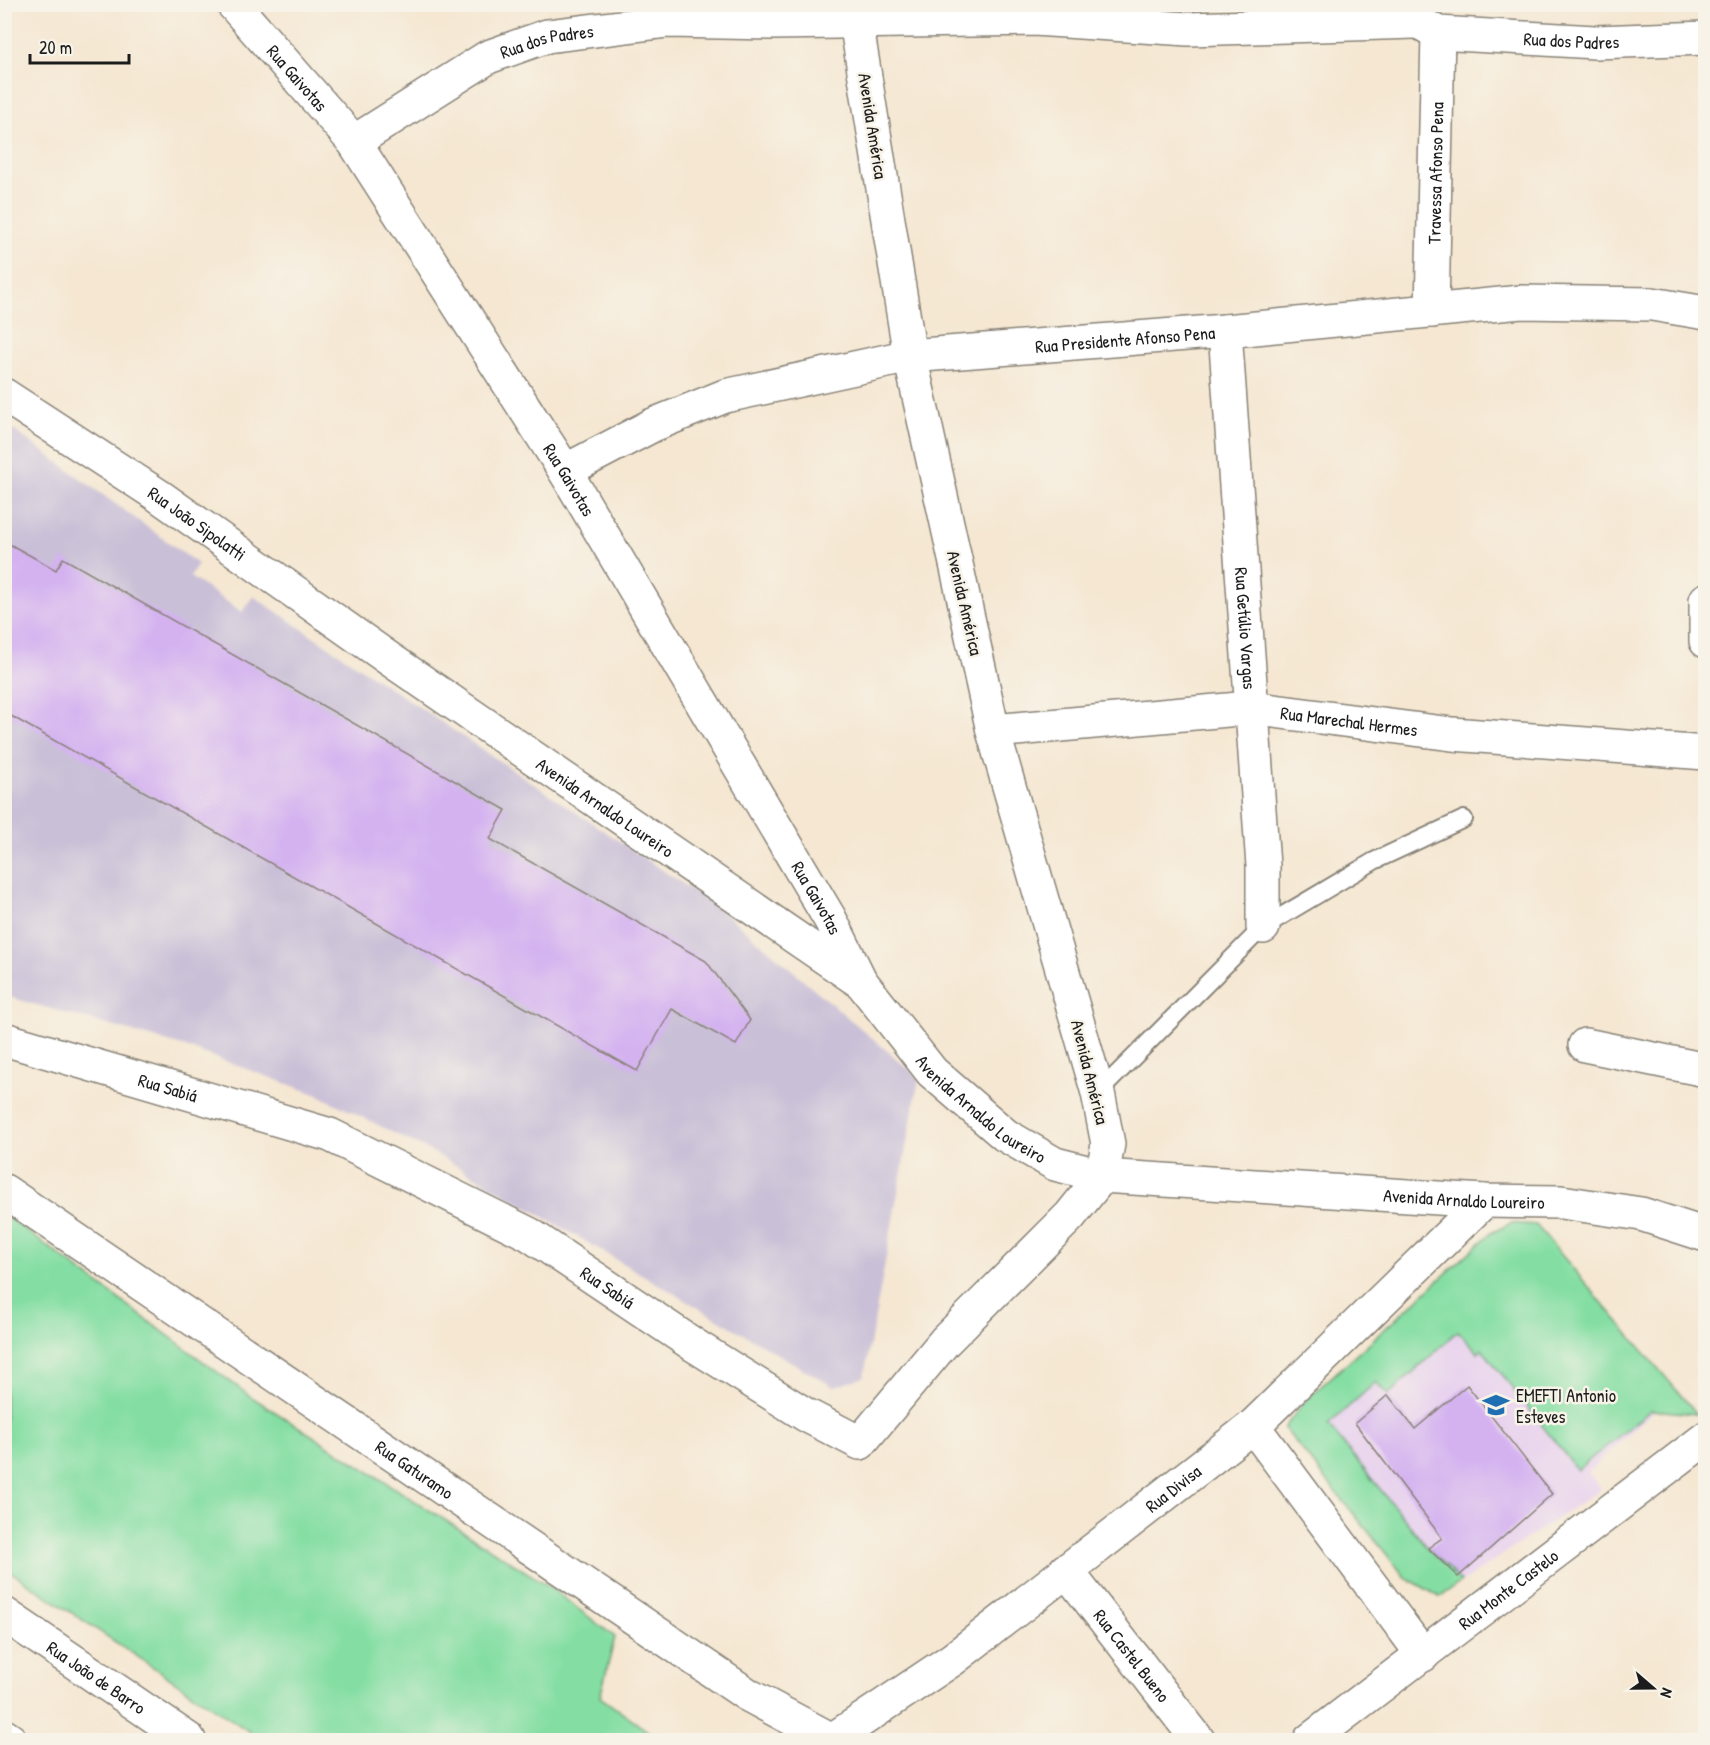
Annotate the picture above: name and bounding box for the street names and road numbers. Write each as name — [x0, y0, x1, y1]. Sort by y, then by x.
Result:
street label: Rua dos Padres — [496, 18, 595, 64]
street label: Rua dos Padres — [1523, 25, 1620, 55]
street label: Rua Gaivotas — [262, 39, 334, 116]
street label: Avenida América — [852, 71, 894, 181]
street label: Travessa Afonso Pena — [1421, 102, 1449, 244]
street label: Rua Presidente Afonso Pena — [1034, 319, 1216, 359]
street label: Rua Gaivotas — [538, 438, 601, 521]
street label: Rua João Sipolatti — [144, 480, 251, 566]
street label: Avenida América — [941, 548, 989, 658]
street label: Rua Getúlio Vargas — [1229, 566, 1263, 690]
street label: Rua Marechal Hermes — [1279, 700, 1419, 742]
street label: Avenida Arnaldo Loureiro — [532, 751, 679, 863]
street label: Rua Gaivotas — [786, 856, 848, 939]
street label: Avenida América — [1065, 1017, 1115, 1127]
street label: Avenida Arnaldo Loureiro — [910, 1049, 1051, 1169]
street label: Rua Sabiá — [136, 1067, 201, 1108]
street label: Avenida Arnaldo Loureiro — [1383, 1182, 1545, 1214]
street label: Rua Sabiá — [576, 1260, 640, 1314]
street label: Rua Gaturamo — [371, 1434, 459, 1505]
street label: Rua Divisa — [1140, 1459, 1206, 1518]
street label: Rua Monte Castelo — [1453, 1543, 1563, 1635]
street label: Rua Castel Bueno — [1088, 1604, 1176, 1707]
street label: Rua João de Barro — [42, 1634, 151, 1720]

